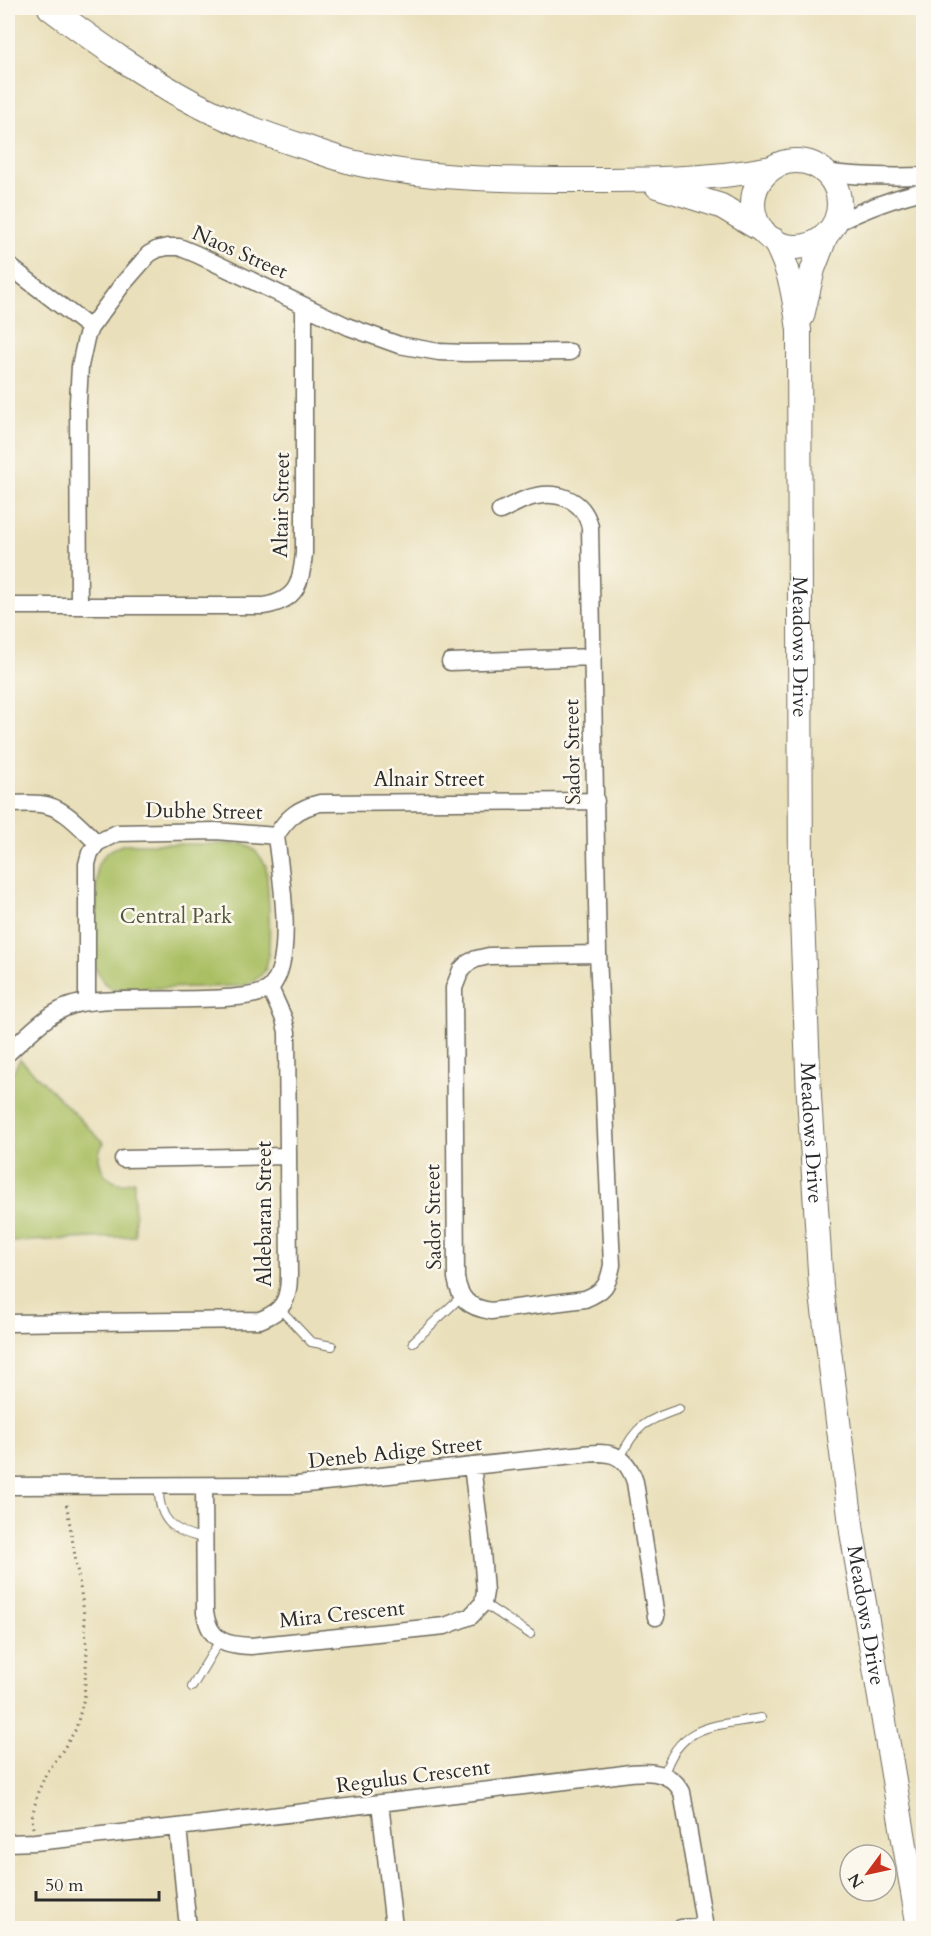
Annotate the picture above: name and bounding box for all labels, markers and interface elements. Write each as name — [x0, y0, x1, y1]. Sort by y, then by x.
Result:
street label: Naos Street — [188, 219, 292, 286]
street label: Altair Street — [266, 452, 297, 558]
street label: Meadows Drive — [785, 576, 814, 718]
street label: Sador Street — [557, 698, 588, 805]
street label: Alnair Street — [373, 765, 485, 794]
street label: Dubhe Street — [145, 796, 263, 827]
park label: Central Park — [120, 902, 233, 931]
street label: Meadows Drive — [793, 1062, 830, 1204]
street label: Aldebaran Street — [250, 1141, 279, 1287]
street label: Sador Street — [418, 1163, 449, 1270]
street label: Deneb Adige Street — [307, 1429, 484, 1476]
street label: Meadows Drive — [840, 1543, 892, 1687]
street label: Mira Crescent — [278, 1593, 407, 1636]
street label: Regulus Crescent — [334, 1753, 492, 1800]
north arrow — [838, 1843, 898, 1903]
scale bar — [36, 1864, 159, 1902]
text: N — [843, 1869, 869, 1892]
text: 50 m — [45, 1873, 84, 1898]

